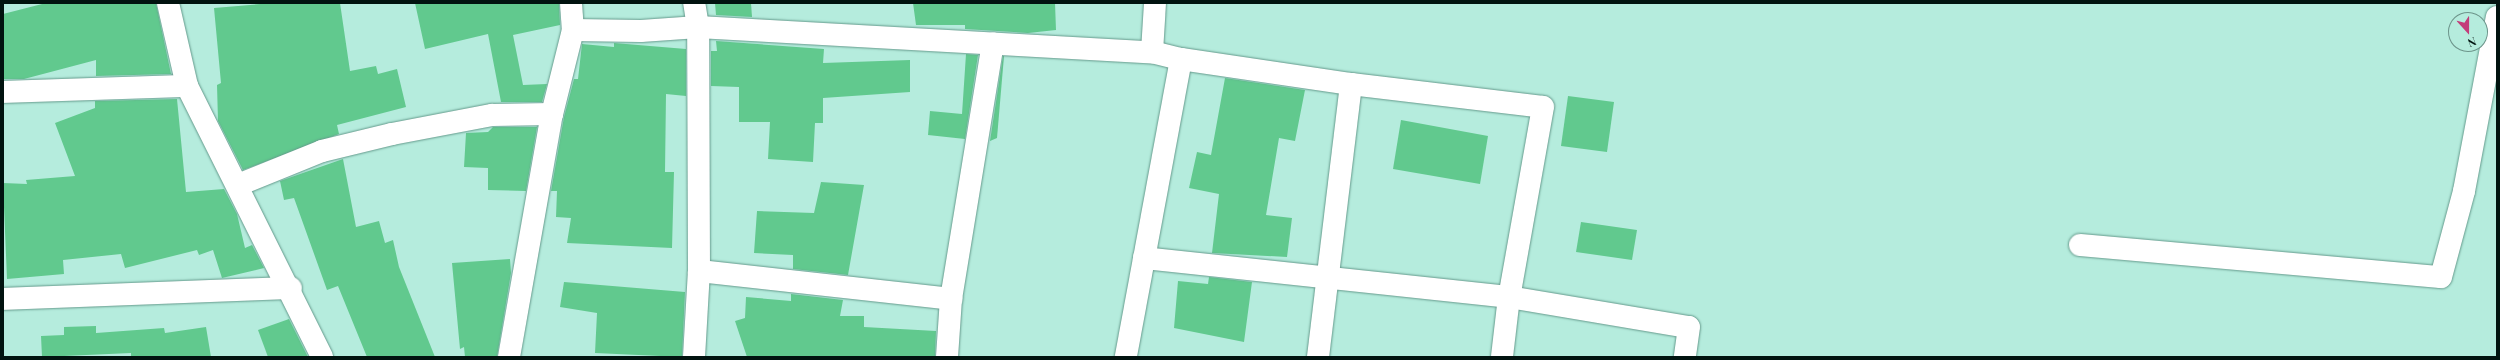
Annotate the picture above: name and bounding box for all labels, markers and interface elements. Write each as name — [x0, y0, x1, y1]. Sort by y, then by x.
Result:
north arrow — [2448, 12, 2488, 52]
text: N — [2466, 34, 2479, 51]

